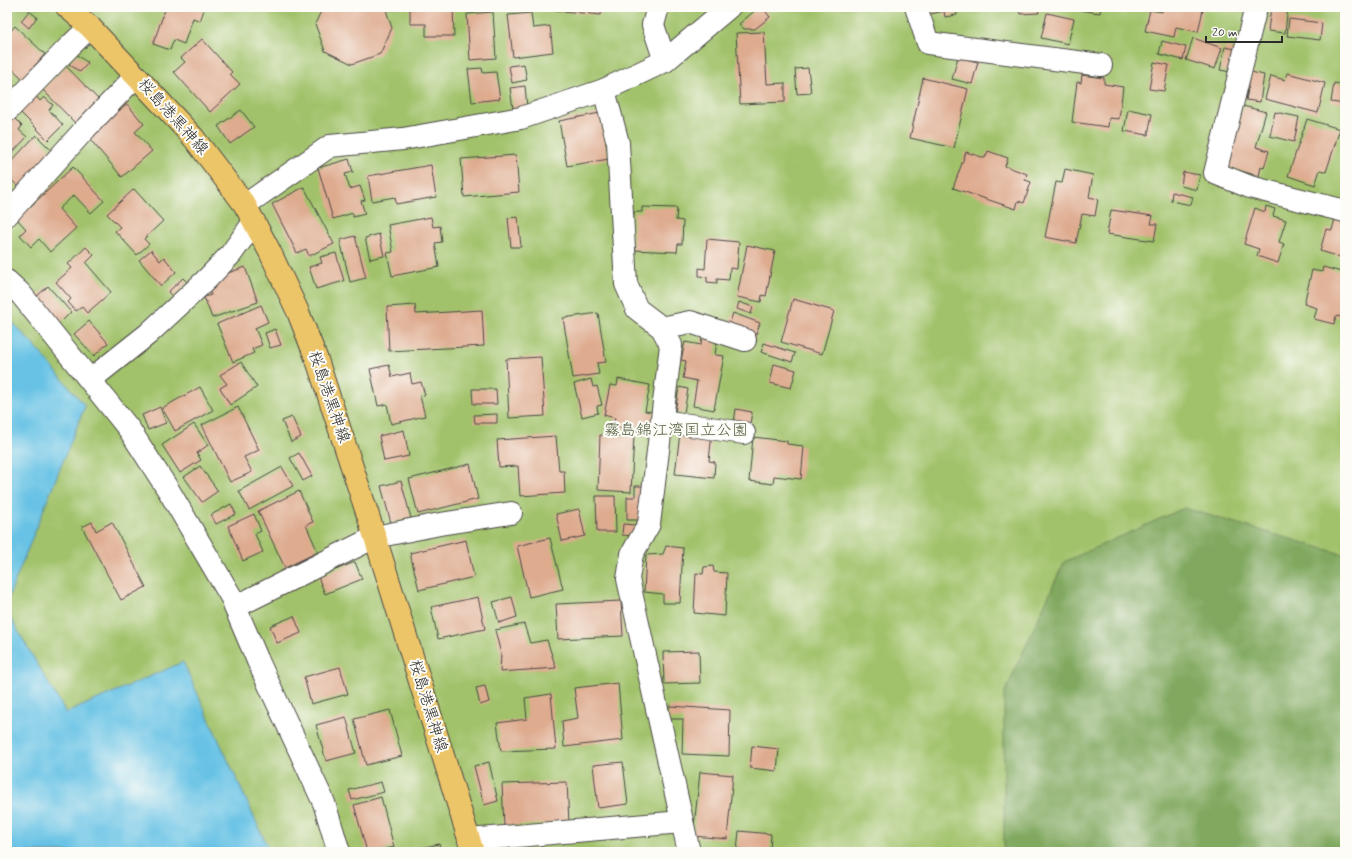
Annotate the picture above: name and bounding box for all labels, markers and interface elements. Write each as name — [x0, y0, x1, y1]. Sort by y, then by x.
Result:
scale bar — [1206, 18, 1282, 44]
text: 20 m — [1212, 25, 1238, 41]
street label: 桜島港黒神線 — [133, 74, 213, 160]
street label: 桜島港黒神線 — [303, 348, 355, 446]
park label: 霧島錦江湾国立公園 — [604, 420, 748, 441]
street label: 桜島港黒神線 — [404, 657, 452, 755]

